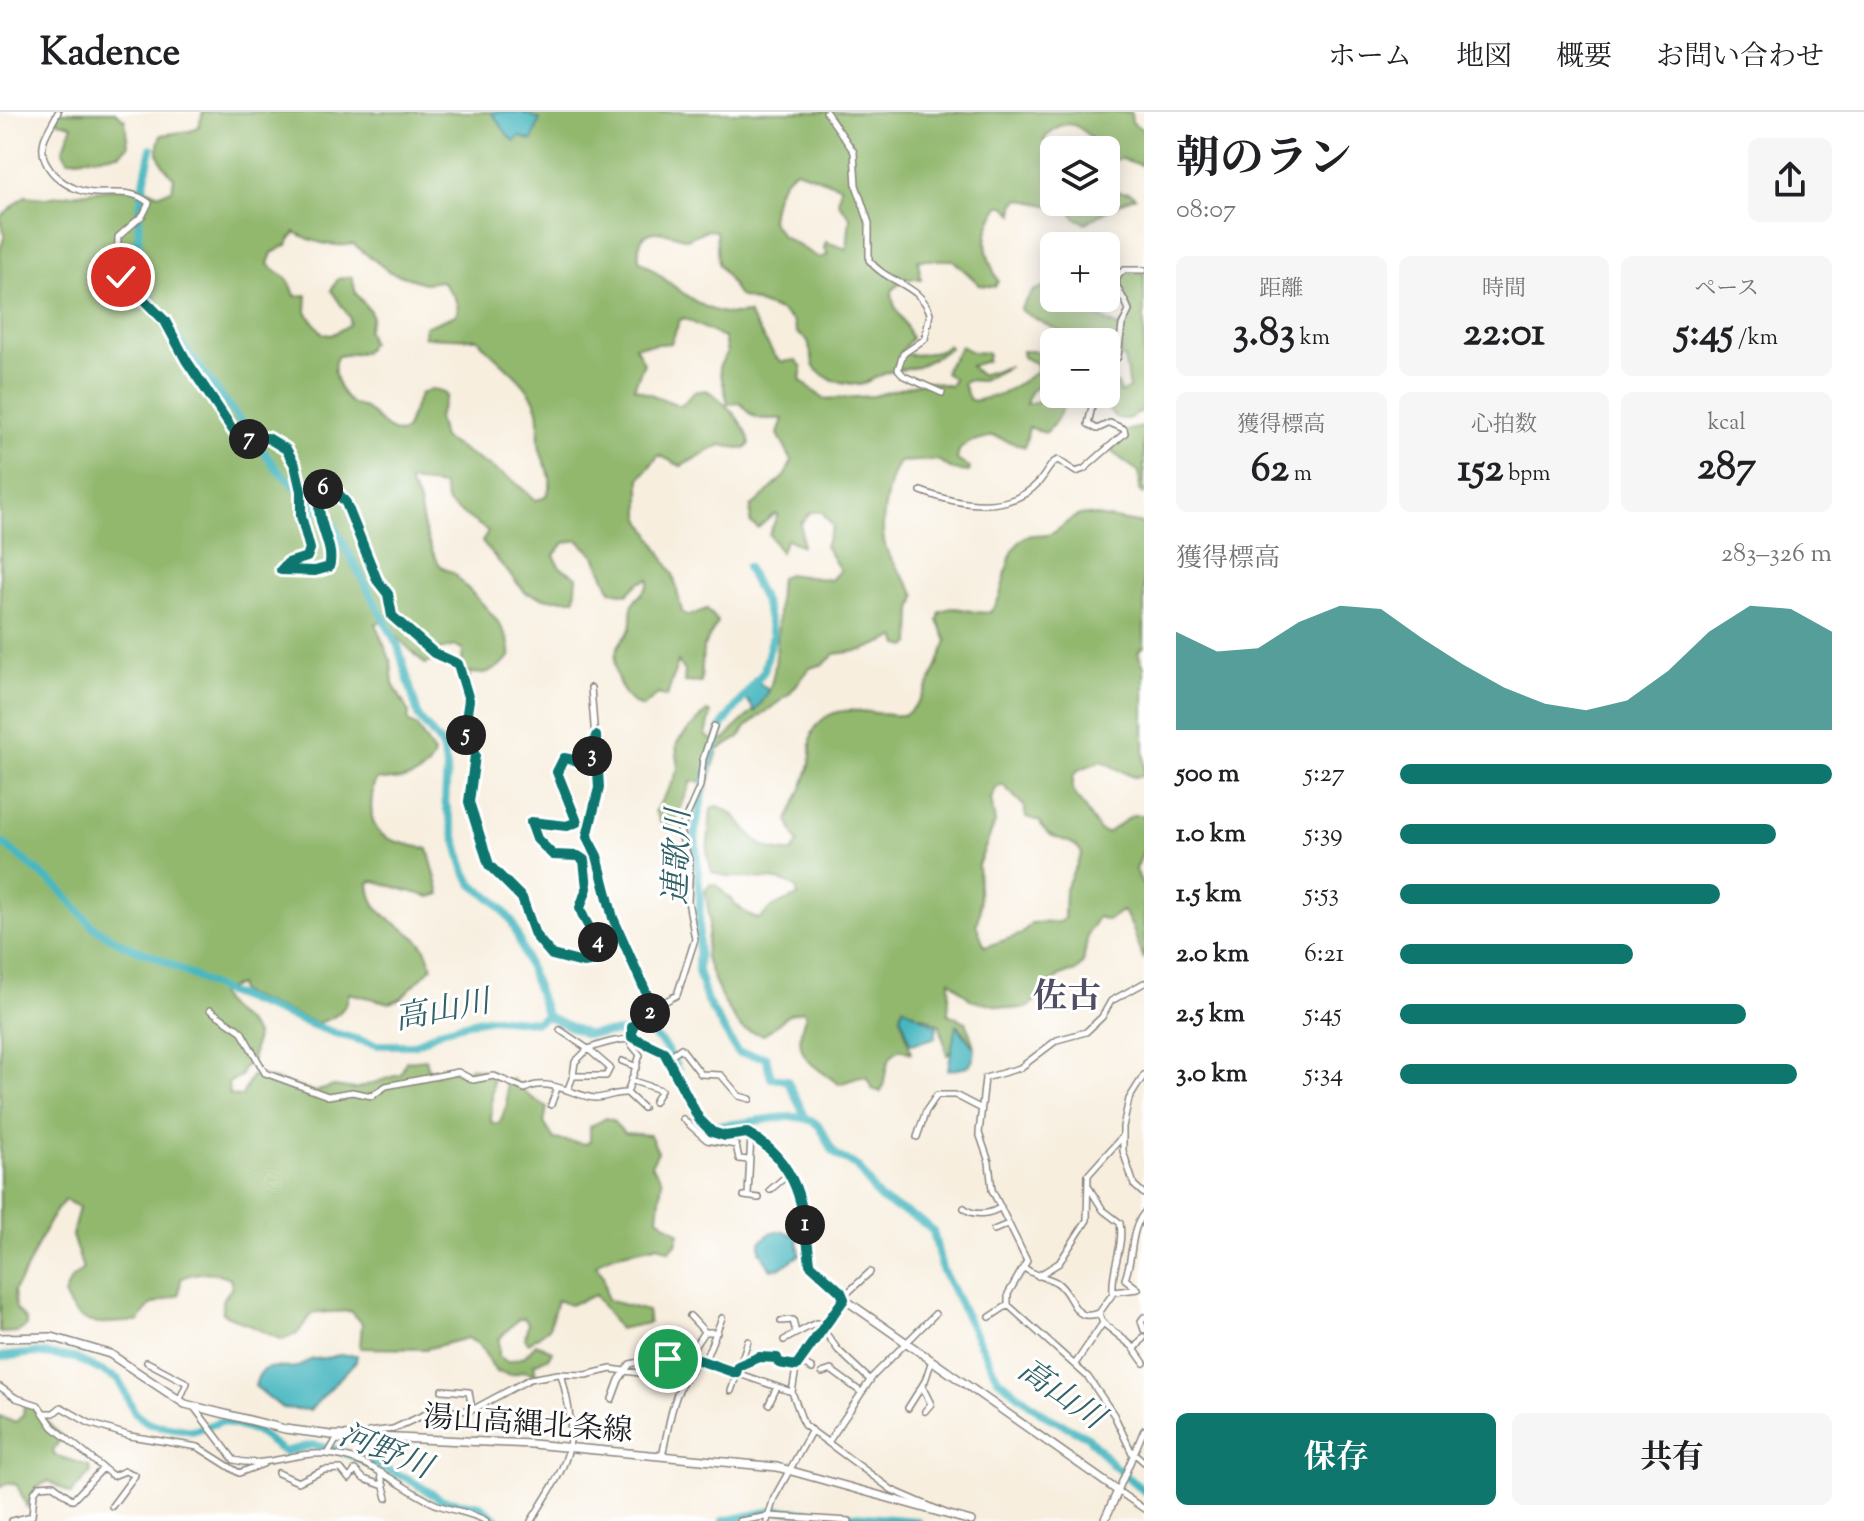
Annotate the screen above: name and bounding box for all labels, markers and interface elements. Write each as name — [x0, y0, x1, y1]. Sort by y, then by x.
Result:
text: Kadence — [40, 28, 180, 82]
text: ホーム — [1328, 38, 1412, 78]
text: 地図 — [1456, 38, 1512, 78]
text: 概要 — [1556, 38, 1612, 78]
text: お問い合わせ — [1656, 38, 1824, 78]
text: 朝のラン — [1176, 130, 1352, 193]
map controls — [1040, 136, 1120, 408]
button: layers — [1040, 136, 1120, 216]
button: share — [1748, 138, 1832, 222]
text: 08:07 — [1176, 192, 1236, 229]
button: + — [1040, 232, 1120, 312]
pin — [87, 243, 155, 311]
icon: check — [99, 255, 143, 299]
text: 距離 — [1259, 274, 1303, 306]
text: 時間 — [1482, 274, 1526, 306]
text: ペース — [1694, 274, 1759, 306]
text: 3.83 — [1233, 306, 1295, 363]
text: 22:01 — [1463, 306, 1545, 363]
text: 5:45 — [1675, 306, 1733, 363]
text: km — [1295, 323, 1330, 355]
text: /km — [1733, 323, 1778, 355]
button: − — [1040, 328, 1120, 408]
text: kcal — [1708, 408, 1746, 440]
text: 獲得標高 — [1237, 410, 1325, 442]
text: 心拍数 — [1471, 410, 1537, 442]
pin: 7 — [229, 419, 269, 459]
text: 7 — [243, 423, 255, 455]
text: 287 — [1697, 440, 1756, 497]
text: 62 — [1251, 442, 1289, 499]
text: 152 — [1458, 442, 1504, 499]
text: m — [1289, 459, 1312, 491]
text: bpm — [1504, 459, 1550, 491]
pin: 6 — [303, 469, 343, 509]
text: 6 — [318, 473, 328, 505]
text: 283–326 m — [1721, 536, 1832, 573]
text: 獲得標高 — [1176, 541, 1280, 578]
pin: 5 — [446, 715, 486, 755]
text: 5 — [462, 719, 470, 751]
pin: 3 — [572, 736, 612, 776]
text: 3 — [588, 740, 596, 772]
text: 500 m — [1176, 756, 1239, 793]
text: 5:27 — [1304, 756, 1345, 793]
water label: 連歌川 — [654, 805, 704, 906]
text: 1.0 km — [1176, 816, 1246, 853]
text: 5:39 — [1304, 816, 1343, 853]
text: 1.5 km — [1176, 876, 1242, 913]
text: 5:53 — [1304, 876, 1339, 913]
pin: 4 — [578, 922, 618, 962]
text: 4 — [592, 926, 604, 958]
text: 2.0 km — [1176, 936, 1249, 973]
text: 6:21 — [1304, 936, 1344, 973]
district label: 佐古 — [1033, 974, 1101, 1023]
water label: 高山川 — [391, 980, 497, 1044]
pin: 2 — [630, 993, 670, 1033]
text: 2.5 km — [1176, 996, 1245, 1033]
text: 5:45 — [1304, 996, 1342, 1033]
text: 2 — [645, 997, 655, 1029]
text: 3.0 km — [1176, 1056, 1247, 1093]
text: 5:34 — [1304, 1056, 1343, 1093]
pin: 1 — [785, 1205, 825, 1245]
text: 1 — [801, 1209, 809, 1241]
pin — [634, 1325, 702, 1393]
icon: arrive — [646, 1337, 690, 1381]
water label: 高山川 — [1008, 1349, 1115, 1444]
street label: 湯山高縄北条線 — [422, 1397, 634, 1454]
water label: 河野川 — [332, 1413, 441, 1493]
button: 保存 — [1176, 1413, 1496, 1505]
button: 共有 — [1512, 1413, 1832, 1505]

